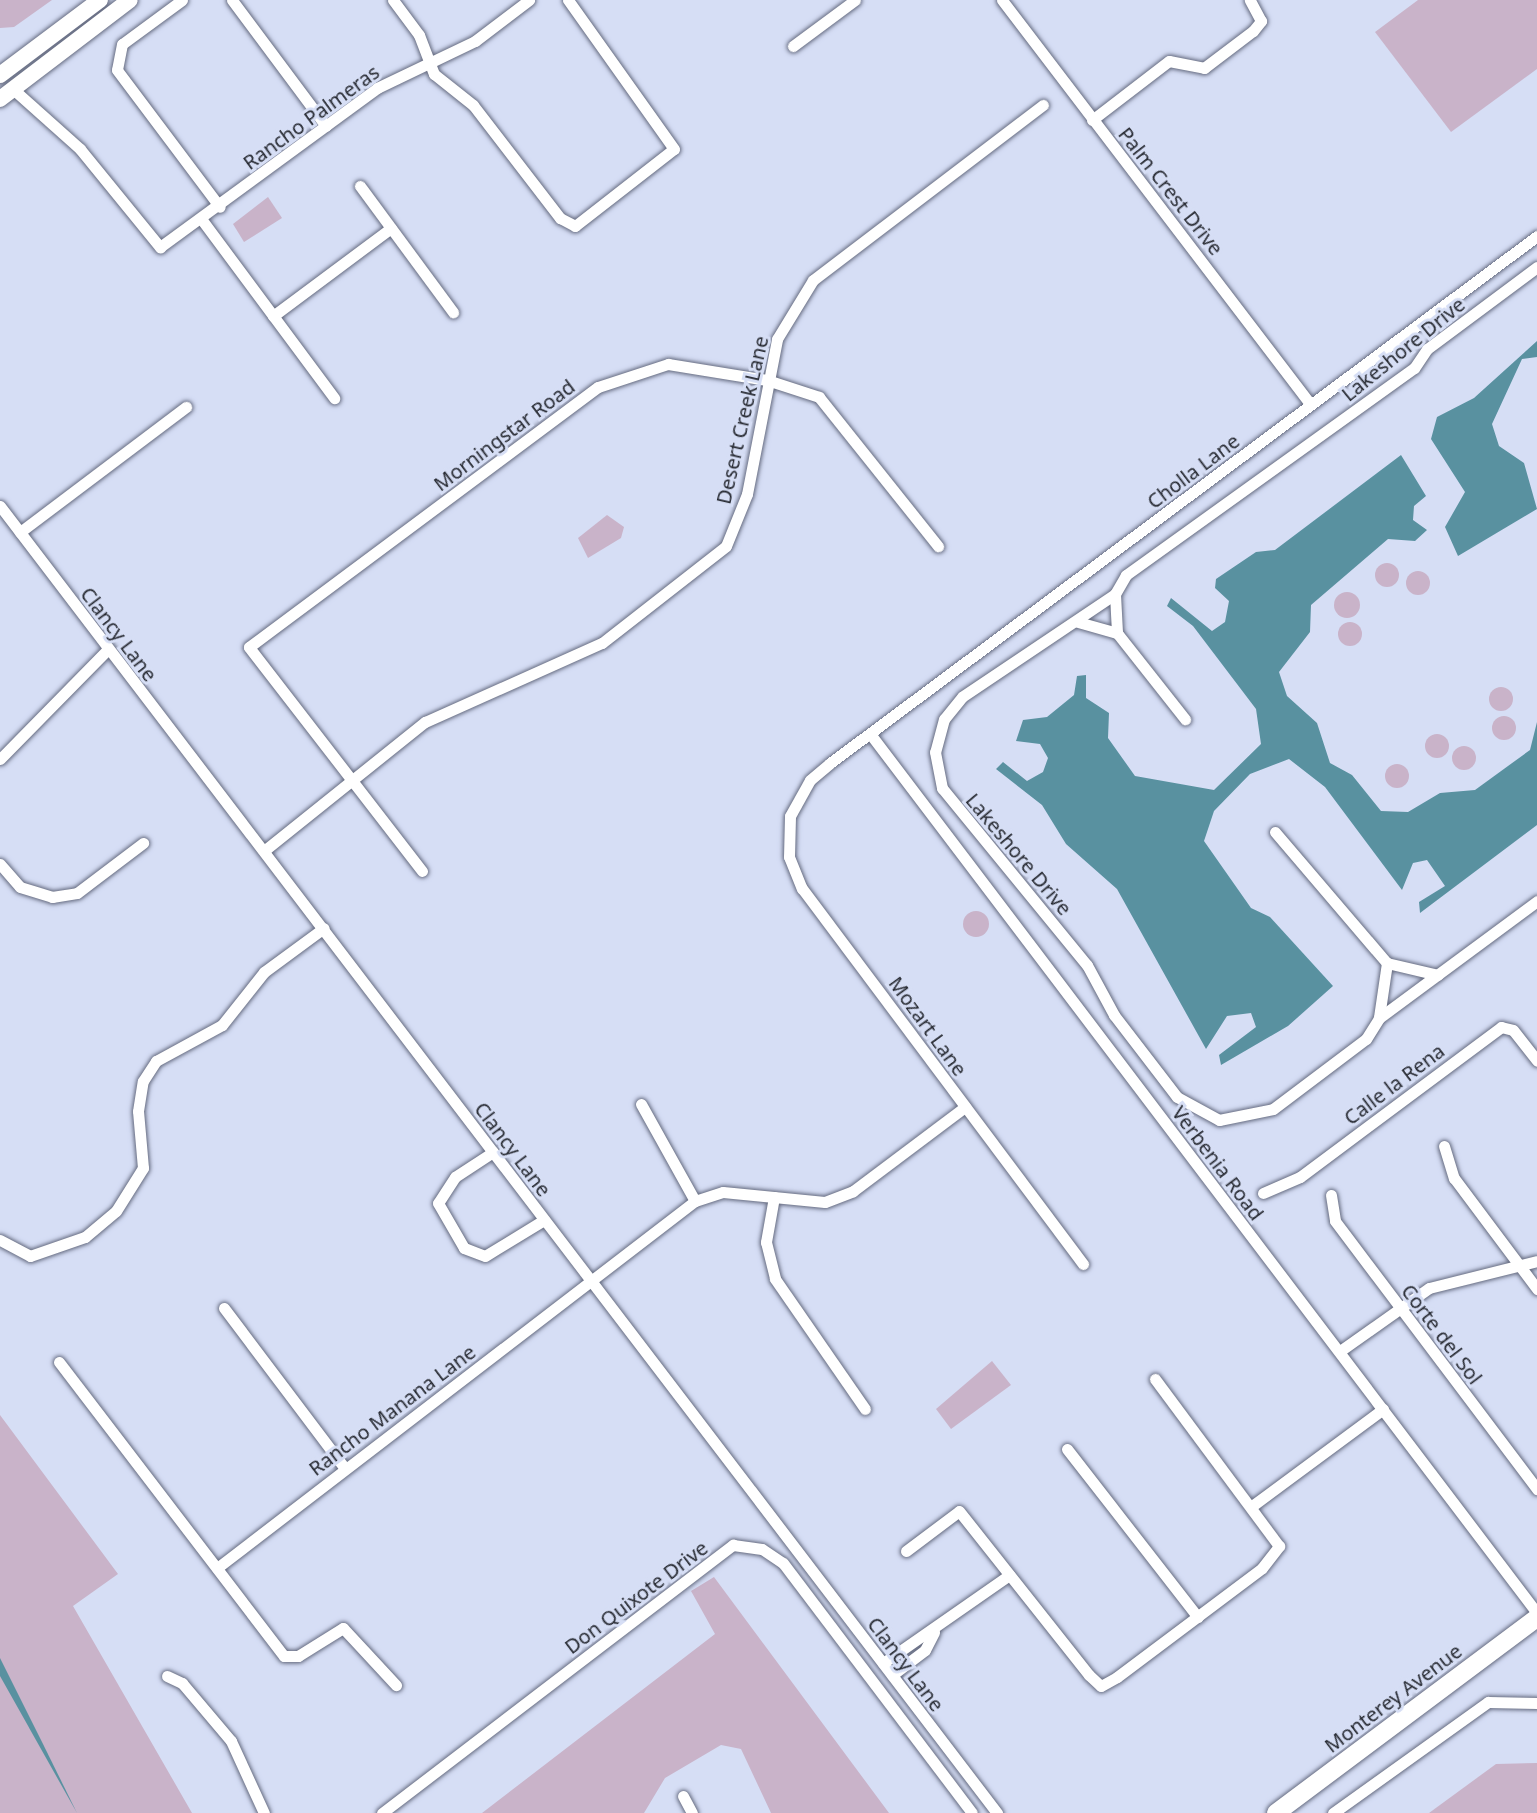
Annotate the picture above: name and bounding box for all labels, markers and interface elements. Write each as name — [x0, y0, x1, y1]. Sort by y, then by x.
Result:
street label: Rancho Palmeras — [238, 60, 384, 174]
street label: Palm Crest Drive — [1114, 122, 1228, 260]
street label: Lakeshore Drive — [1337, 292, 1469, 406]
street label: Desert Creek Lane — [711, 334, 773, 506]
street label: Morningstar Road — [429, 374, 579, 496]
street label: Cholla Lane — [1142, 429, 1244, 513]
street label: Clancy Lane — [76, 582, 162, 686]
street label: Lakeshore Drive — [961, 788, 1077, 920]
street label: Mozart Lane — [884, 972, 972, 1080]
street label: Calle la Rena — [1339, 1038, 1449, 1130]
street label: Clancy Lane — [470, 1097, 556, 1201]
street label: Verbenia Road — [1167, 1101, 1269, 1225]
street label: Corte del Sol — [1397, 1279, 1487, 1389]
street label: Rancho Manana Lane — [304, 1340, 480, 1480]
street label: Don Quixote Drive — [560, 1535, 712, 1659]
street label: Clancy Lane — [863, 1612, 949, 1716]
street label: Monterey Avenue — [1320, 1639, 1466, 1757]

